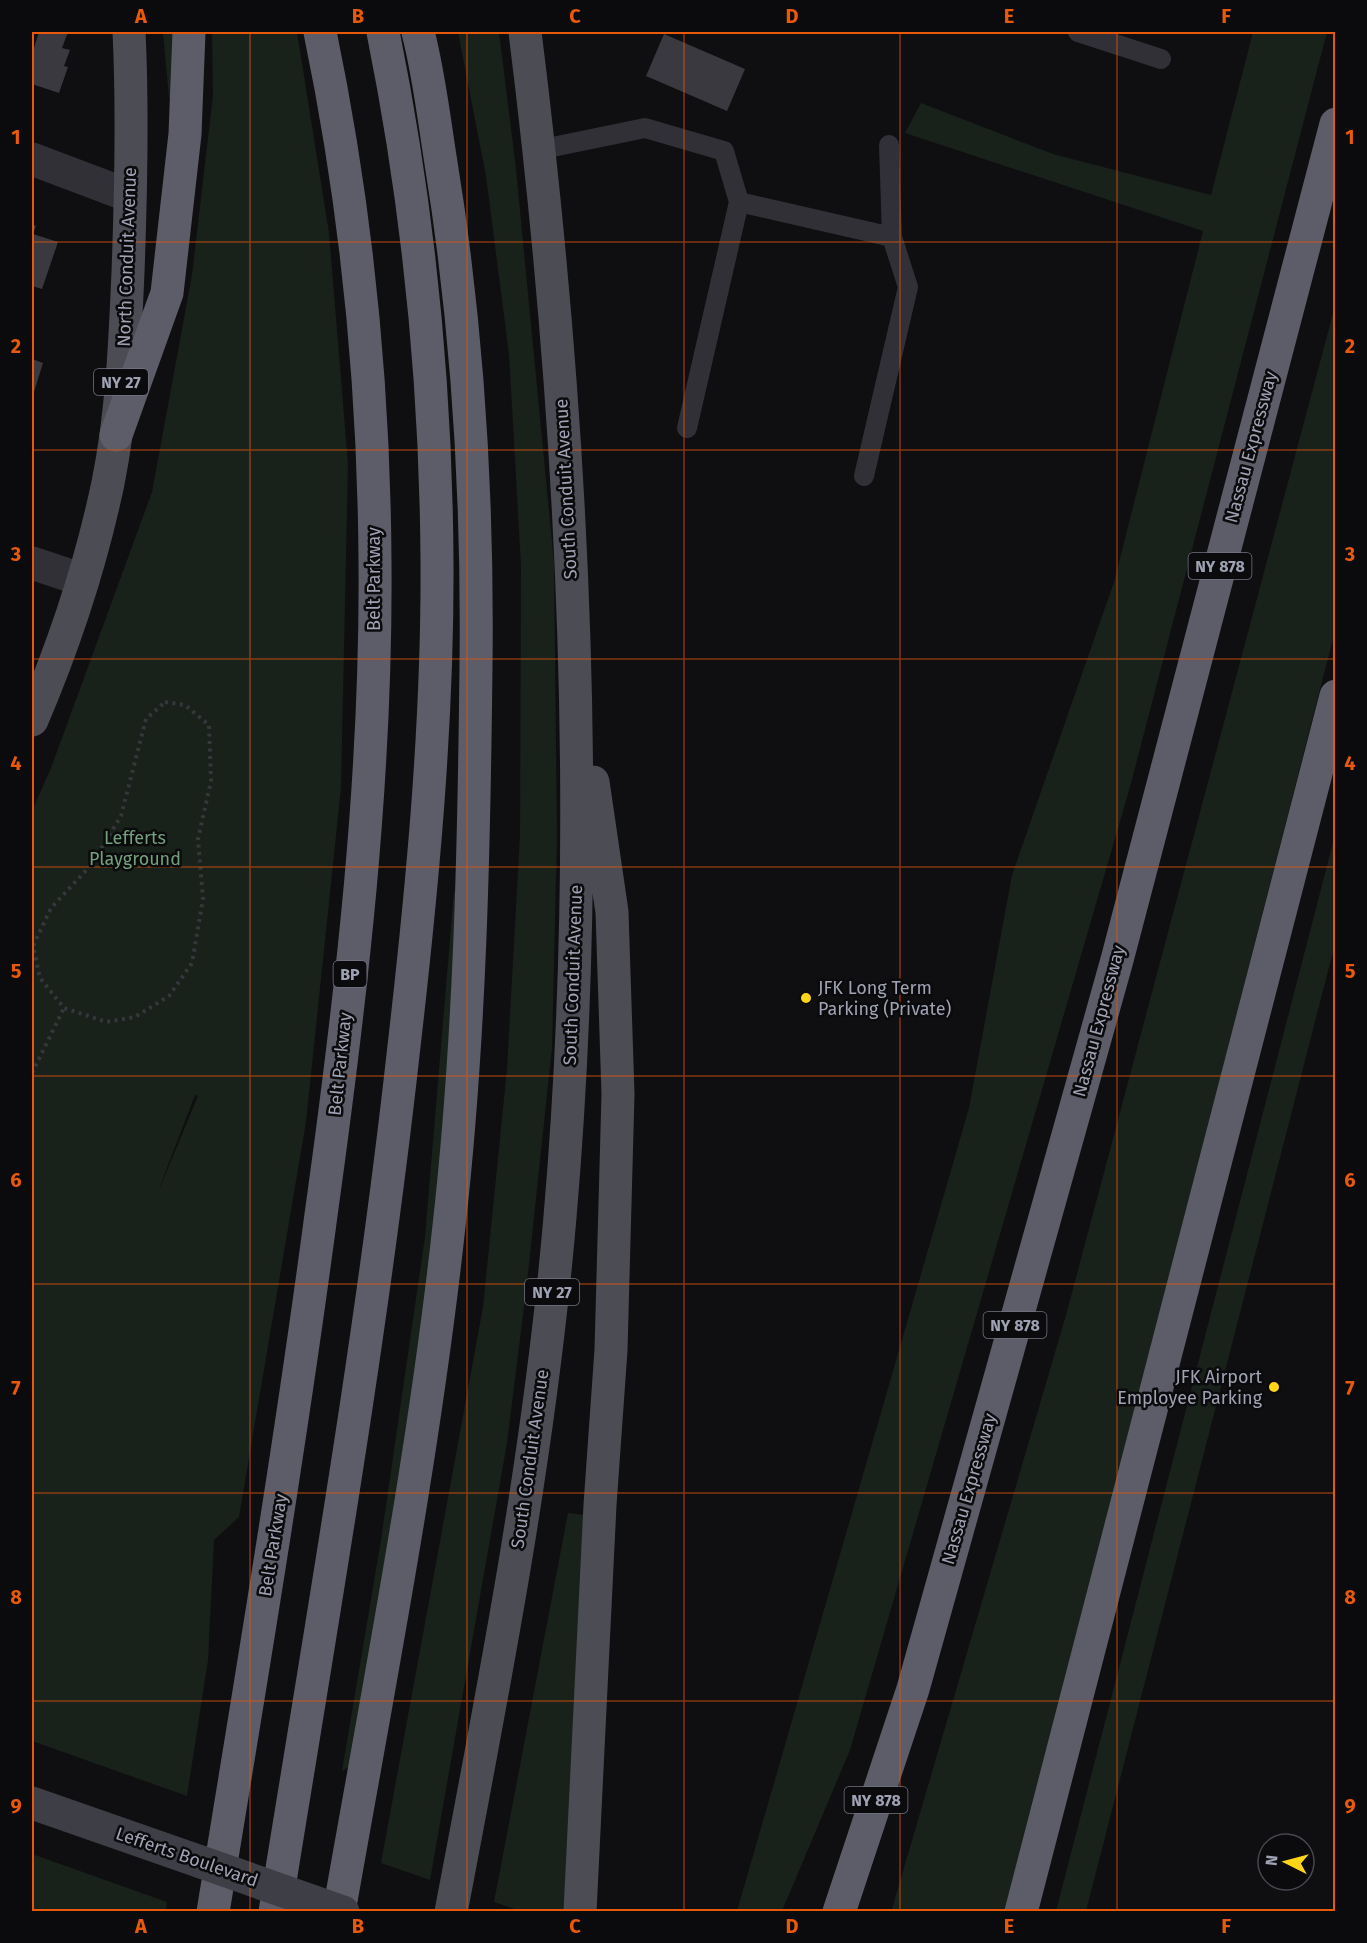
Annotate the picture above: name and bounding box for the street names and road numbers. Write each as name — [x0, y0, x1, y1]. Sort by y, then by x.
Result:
street label: North Conduit Avenue — [113, 167, 141, 347]
road number: NY 27 — [94, 369, 148, 395]
street label: Nassau Expressway — [1220, 369, 1282, 525]
street label: South Conduit Avenue — [550, 398, 582, 580]
street label: Belt Parkway — [363, 527, 385, 631]
road number: NY 878 — [1188, 553, 1252, 579]
street label: South Conduit Avenue — [559, 884, 587, 1066]
street label: Nassau Expressway — [1068, 943, 1130, 1099]
road number: BP — [334, 961, 366, 987]
street label: Belt Parkway — [324, 1011, 356, 1117]
road number: NY 27 — [525, 1279, 579, 1305]
road number: NY 878 — [984, 1312, 1046, 1338]
street label: South Conduit Avenue — [507, 1368, 553, 1550]
street label: Nassau Expressway — [937, 1411, 1001, 1567]
street label: Belt Parkway — [254, 1492, 292, 1598]
road number: NY 878 — [844, 1787, 908, 1813]
street label: Lefferts Boulevard — [113, 1822, 261, 1892]

